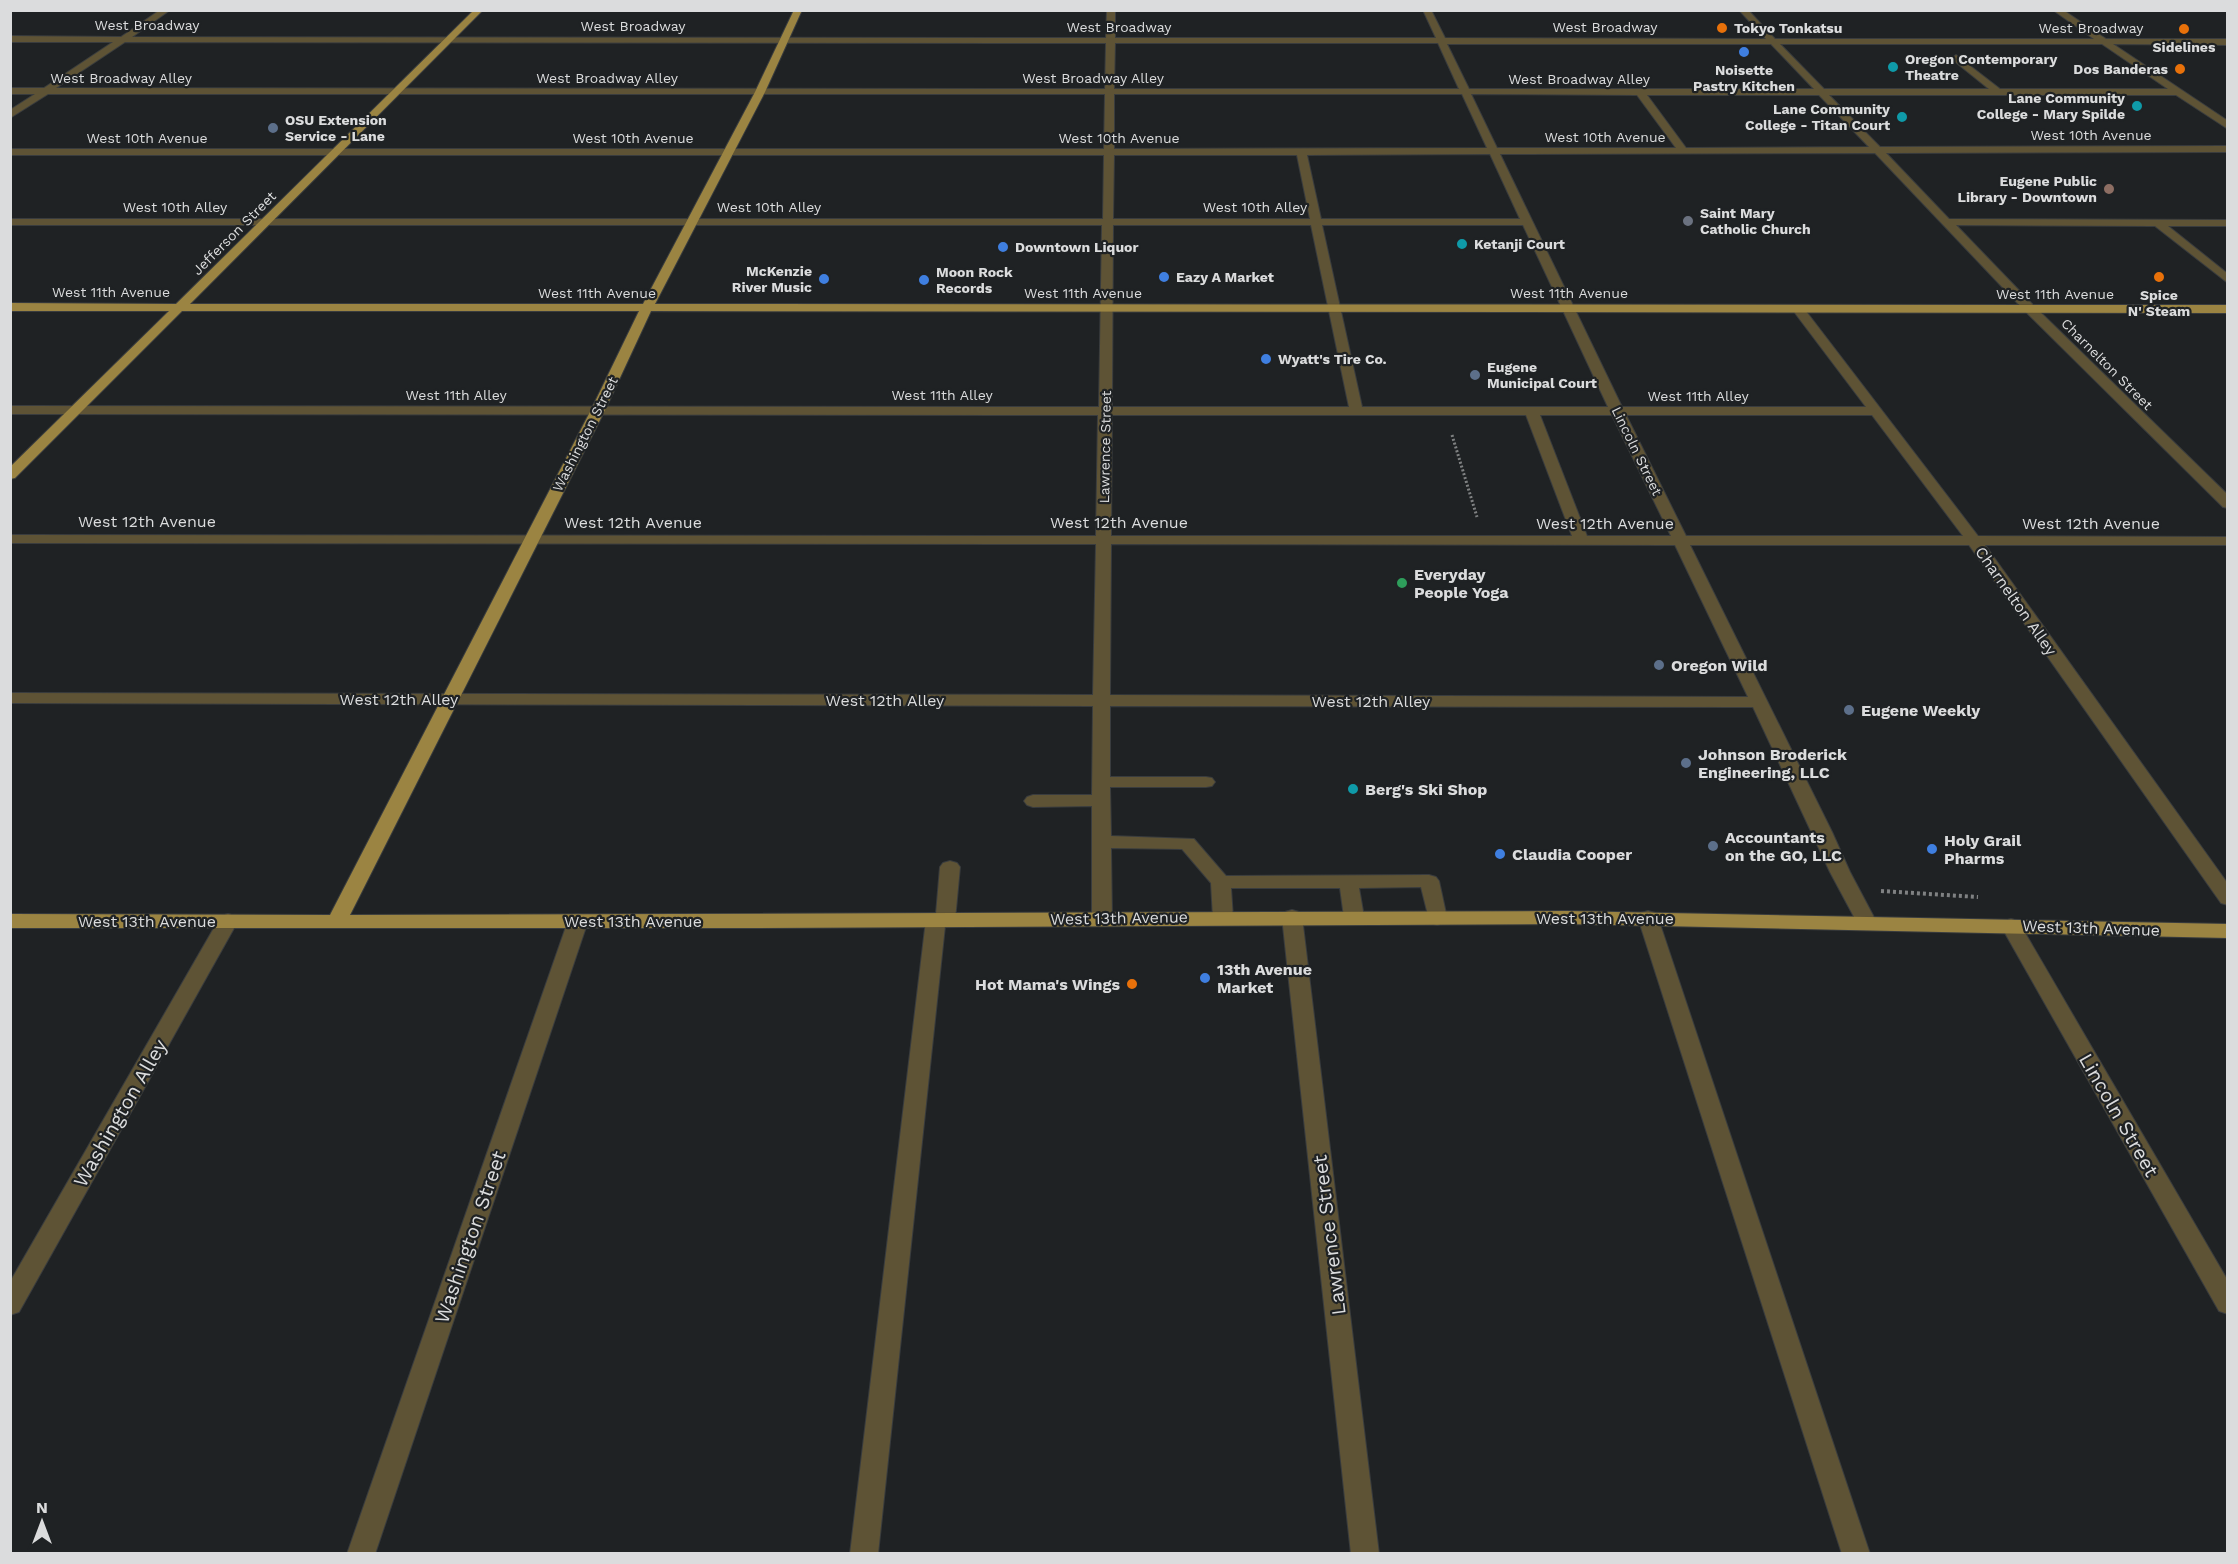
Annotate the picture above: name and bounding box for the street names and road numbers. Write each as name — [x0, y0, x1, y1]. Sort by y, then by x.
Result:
street label: West Broadway — [94, 17, 200, 33]
street label: West Broadway — [580, 18, 686, 34]
street label: West Broadway — [1066, 19, 1172, 35]
street label: West Broadway — [1552, 19, 1658, 35]
street label: West Broadway — [2038, 20, 2144, 36]
street label: West Broadway Alley — [50, 70, 193, 86]
street label: West Broadway Alley — [536, 70, 679, 86]
street label: West Broadway Alley — [1022, 70, 1165, 86]
street label: West Broadway Alley — [1508, 71, 1651, 87]
street label: West 10th Avenue — [2030, 127, 2152, 143]
street label: West 10th Avenue — [1544, 129, 1666, 145]
street label: West 10th Avenue — [86, 130, 208, 146]
street label: West 10th Avenue — [572, 130, 694, 146]
street label: West 10th Avenue — [1058, 130, 1180, 146]
street label: Jefferson Street — [189, 188, 279, 278]
street label: West 10th Alley — [123, 199, 228, 215]
street label: West 10th Alley — [717, 199, 822, 215]
street label: West 10th Alley — [1203, 199, 1308, 215]
street label: West 11th Avenue — [52, 284, 170, 300]
street label: West 11th Avenue — [538, 285, 656, 301]
street label: West 11th Avenue — [1024, 285, 1142, 301]
street label: West 11th Avenue — [1510, 285, 1628, 301]
street label: West 11th Avenue — [1996, 286, 2114, 302]
street label: Charnelton Street — [2058, 315, 2156, 413]
street label: Washington Street — [549, 374, 621, 494]
street label: West 11th Alley — [405, 387, 507, 403]
street label: West 11th Alley — [891, 387, 993, 403]
street label: West 11th Alley — [1647, 388, 1749, 404]
street label: Lawrence Street — [1096, 390, 1114, 504]
street label: Lincoln Street — [1609, 404, 1665, 498]
street label: West 12th Avenue — [78, 512, 216, 531]
street label: West 12th Avenue — [564, 513, 702, 532]
street label: West 12th Avenue — [1050, 513, 1188, 532]
street label: West 12th Avenue — [1536, 514, 1674, 533]
street label: West 12th Avenue — [2022, 514, 2160, 533]
street label: Charnelton Alley — [1971, 543, 2061, 660]
street label: West 12th Alley — [340, 690, 459, 709]
street label: West 12th Alley — [826, 691, 945, 710]
street label: West 12th Alley — [1312, 692, 1431, 711]
street label: West 13th Avenue — [1050, 907, 1188, 929]
street label: West 13th Avenue — [1536, 909, 1674, 928]
street label: West 13th Avenue — [78, 912, 216, 931]
street label: West 13th Avenue — [564, 912, 702, 931]
street label: West 13th Avenue — [2022, 916, 2160, 940]
street label: Washington Alley — [68, 1034, 172, 1191]
street label: Lincoln Street — [2074, 1049, 2164, 1181]
street label: Washington Street — [429, 1147, 511, 1326]
street label: Lawrence Street — [1307, 1153, 1351, 1317]

